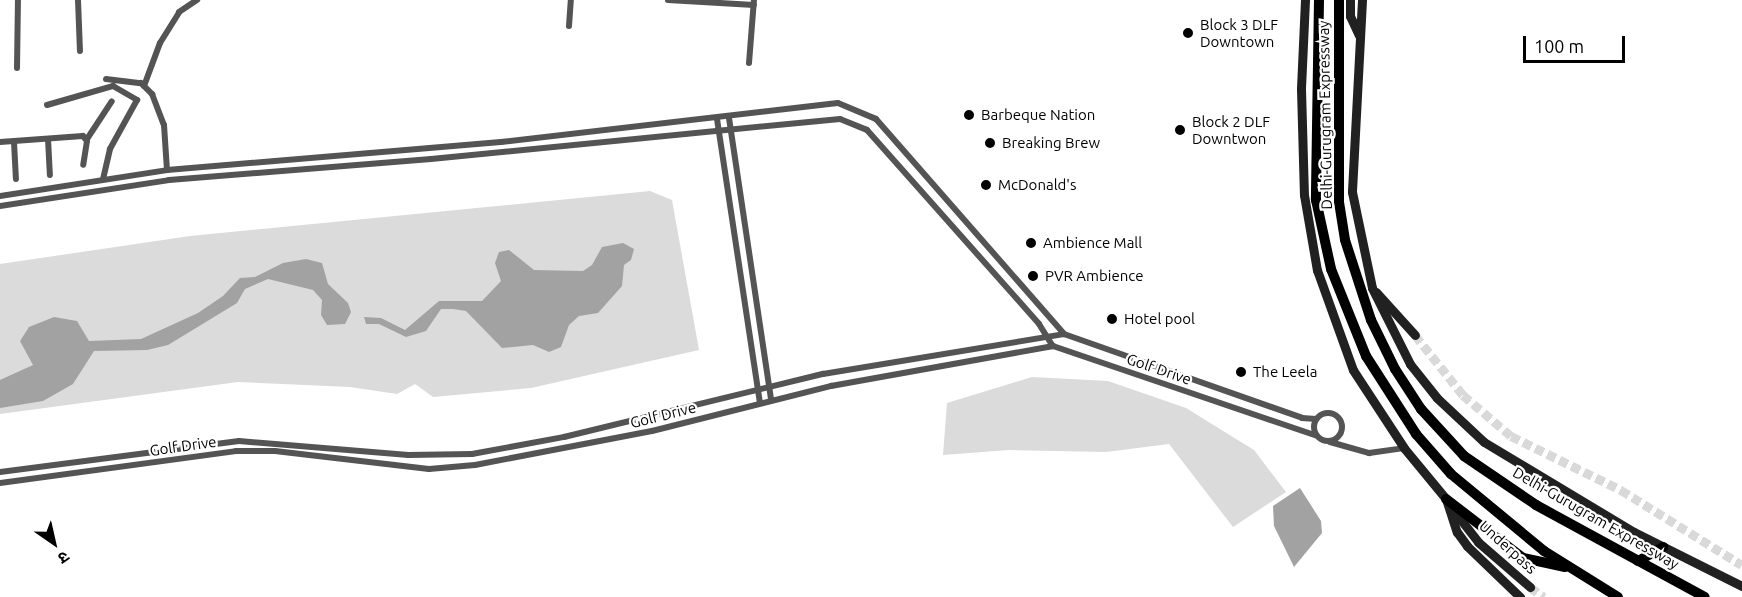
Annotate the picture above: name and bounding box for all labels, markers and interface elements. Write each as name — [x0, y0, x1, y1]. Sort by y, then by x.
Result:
place label: Block 3 DLF Downtown — [1200, 15, 1278, 50]
street label: Delhi-Gurugram Expressway — [1314, 20, 1336, 210]
scale bar — [1526, 24, 1628, 62]
marker: Block 3 DLF Downtown — [1181, 26, 1195, 40]
text: 100 m — [1534, 36, 1584, 56]
place label: Barbeque Nation — [981, 106, 1095, 124]
marker: Barbeque Nation — [962, 108, 976, 122]
place label: Block 2 DLF Downtwon — [1192, 112, 1270, 147]
marker: Block 2 DLF Downtwon — [1173, 123, 1187, 137]
place label: Breaking Brew — [1002, 134, 1100, 152]
marker: Breaking Brew — [983, 136, 997, 150]
place label: McDonald's — [998, 176, 1076, 194]
marker: McDonald's — [979, 178, 993, 192]
place label: Ambience Mall — [1043, 234, 1142, 252]
marker: Ambience Mall — [1024, 236, 1038, 250]
place label: PVR Ambience — [1045, 267, 1143, 285]
marker: PVR Ambience — [1026, 269, 1040, 283]
place label: Hotel pool — [1124, 310, 1195, 328]
marker: Hotel pool — [1105, 312, 1119, 326]
street label: Golf Drive — [1124, 350, 1194, 388]
place label: The Leela — [1253, 363, 1317, 381]
marker: The Leela — [1234, 365, 1248, 379]
street label: Golf Drive — [628, 398, 698, 432]
street label: Golf Drive — [148, 432, 218, 460]
street label: Delhi-Gurugram Expressway — [1510, 463, 1682, 573]
north arrow — [24, 513, 84, 573]
street label: Underpass — [1476, 517, 1540, 577]
text: उ — [55, 548, 73, 568]

